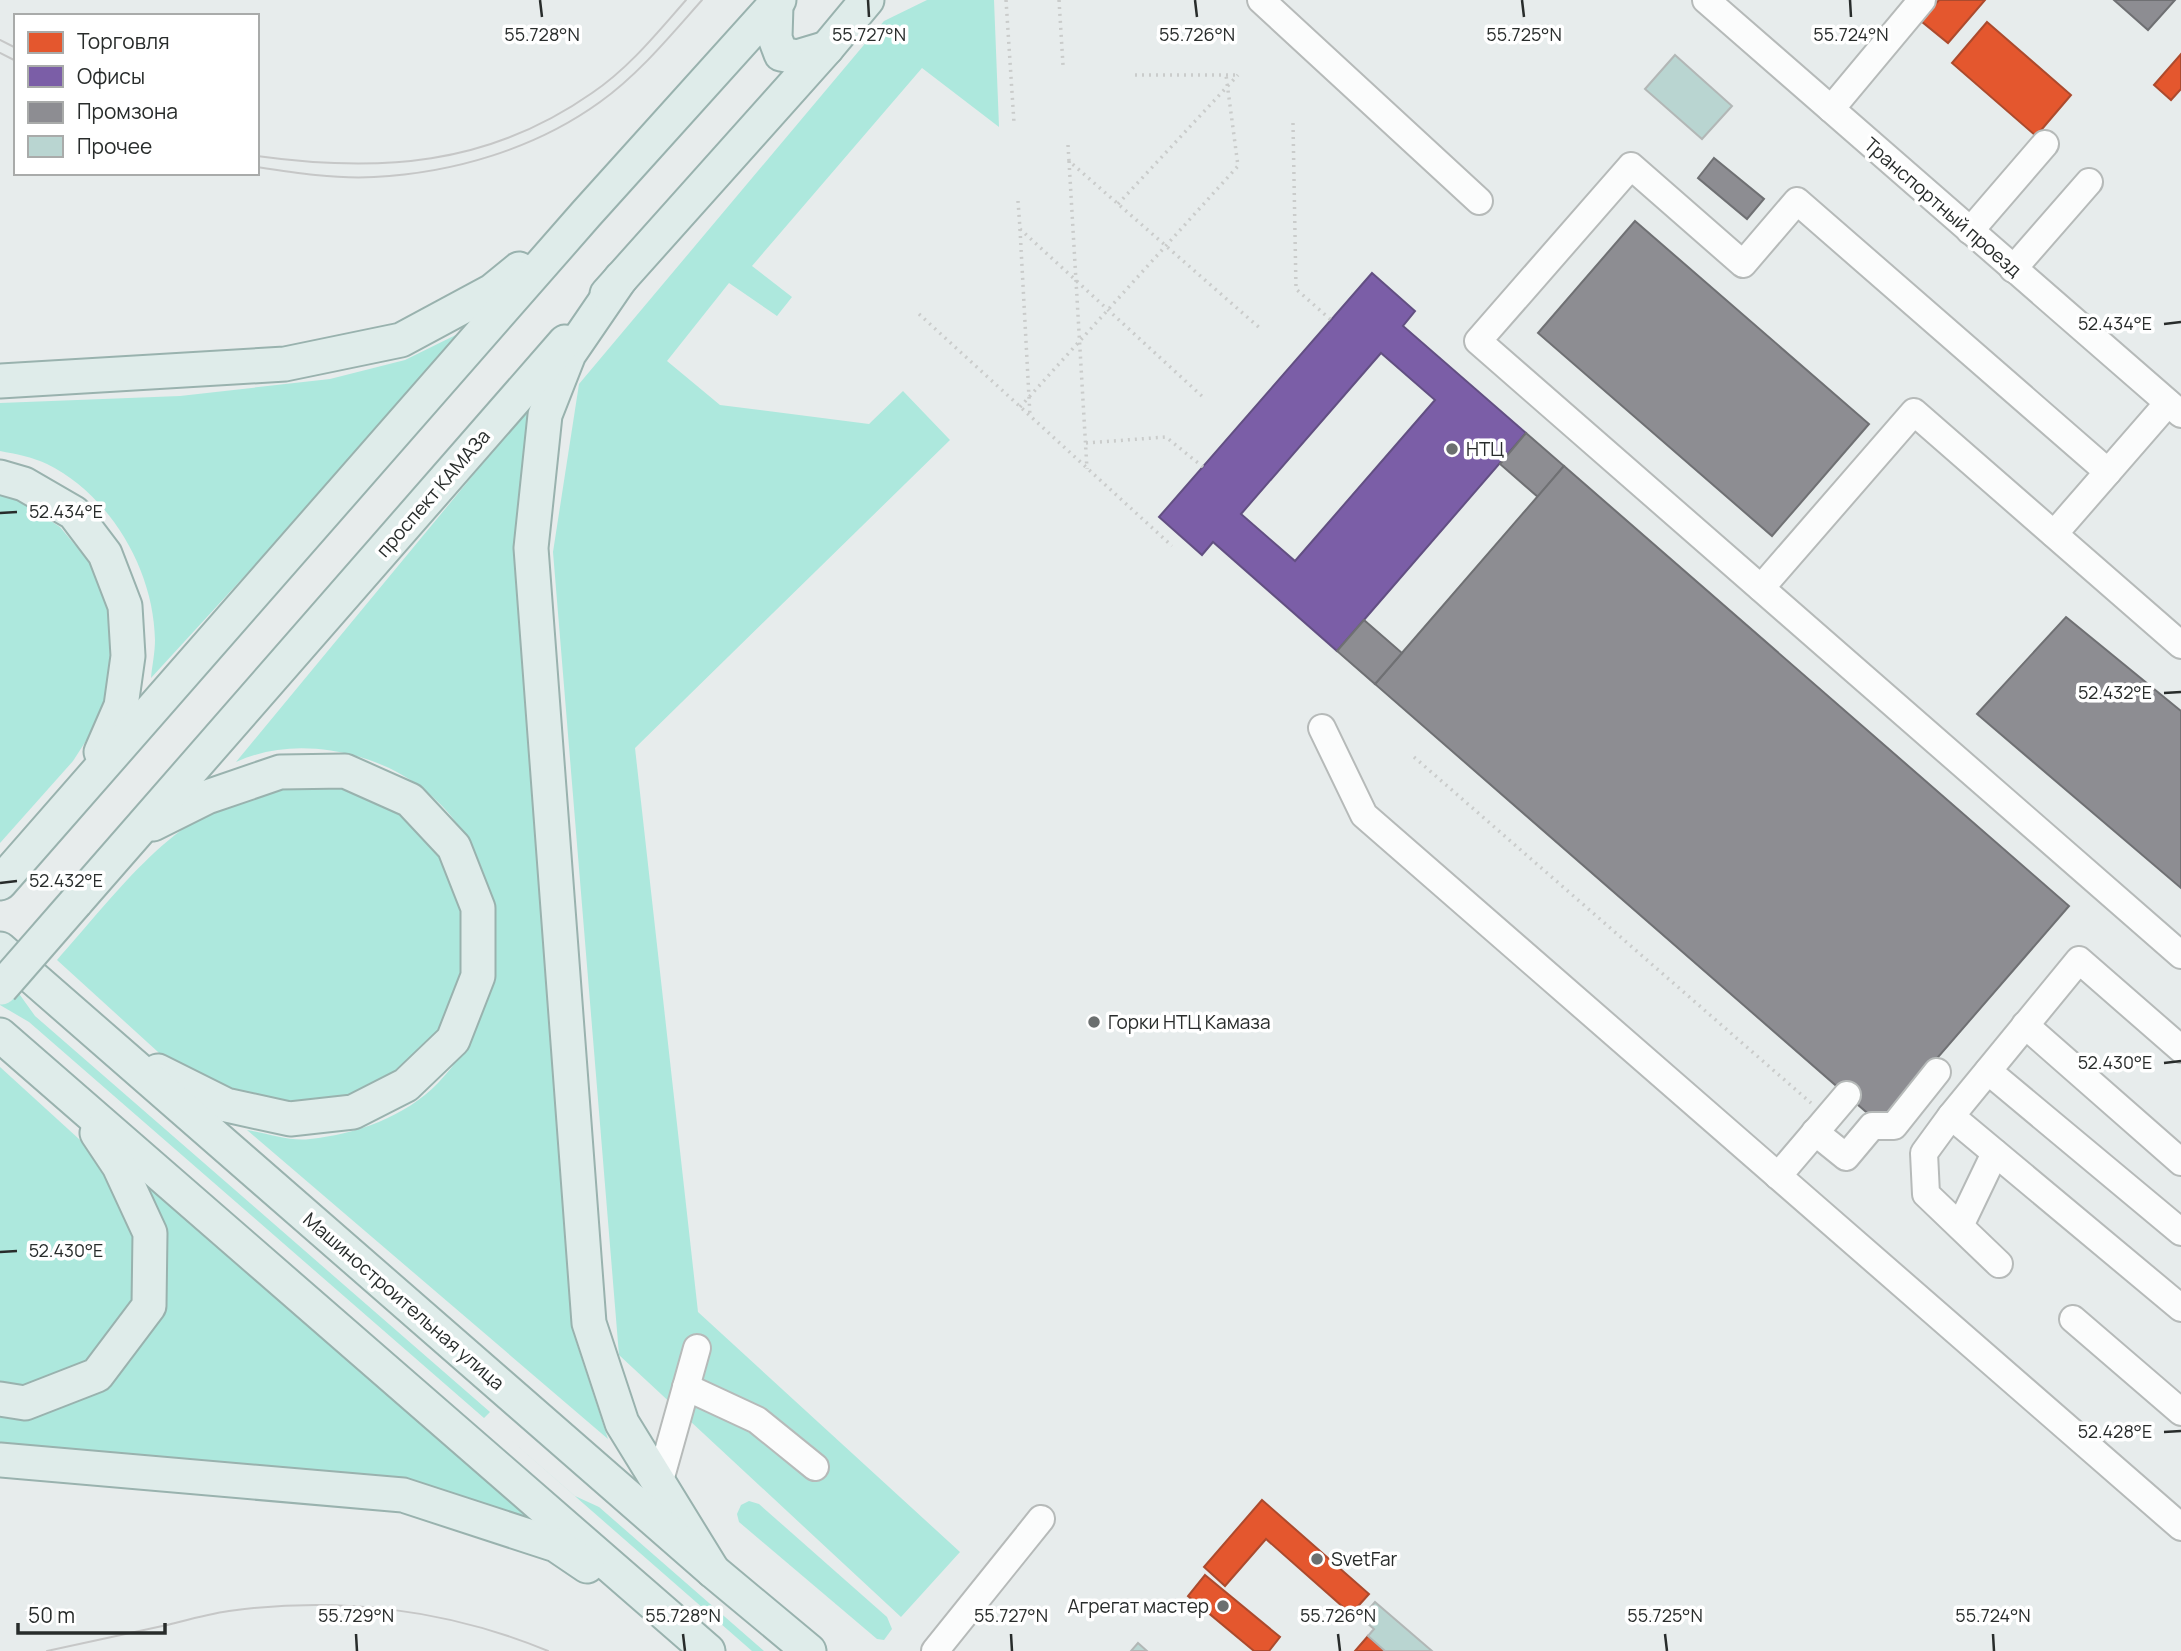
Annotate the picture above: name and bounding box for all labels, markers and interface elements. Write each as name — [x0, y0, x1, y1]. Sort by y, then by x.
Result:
legend — [14, 14, 259, 175]
text: 55.728°N — [504, 22, 580, 46]
text: 55.727°N — [832, 22, 906, 46]
text: 55.726°N — [1159, 22, 1235, 46]
text: 55.725°N — [1486, 22, 1562, 46]
text: 55.724°N — [1813, 22, 1889, 46]
text: Торговля — [77, 27, 170, 55]
text: Офисы — [77, 62, 145, 90]
text: Промзона — [77, 97, 178, 125]
street label: Транспортный проезд — [1859, 131, 2027, 283]
text: Прочее — [77, 132, 152, 160]
text: 52.434°E — [2078, 311, 2152, 335]
street label: проспект КАМАЗа — [370, 424, 496, 562]
place label: НТЦ — [1466, 436, 1504, 462]
marker: НТЦ — [1444, 441, 1460, 457]
text: 52.434°E — [29, 499, 103, 523]
text: 52.432°E — [2078, 680, 2152, 704]
text: 52.432°E — [29, 868, 103, 892]
place label: Горки НТЦ Камаза — [1108, 1009, 1271, 1035]
marker: Горки НТЦ Камаза — [1086, 1014, 1102, 1030]
text: 52.430°E — [2078, 1050, 2152, 1074]
street label: Машиностроительная улица — [298, 1206, 510, 1396]
text: 52.430°E — [29, 1238, 103, 1262]
text: 52.428°E — [2078, 1419, 2152, 1443]
place label: SvetFar — [1331, 1546, 1397, 1572]
marker: SvetFar — [1309, 1551, 1325, 1567]
scale bar — [18, 1592, 164, 1636]
place label: Агрегат мастер — [1067, 1593, 1209, 1619]
marker: Агрегат мастер — [1215, 1598, 1231, 1614]
text: 50 m — [28, 1601, 75, 1629]
text: 55.729°N — [318, 1603, 394, 1627]
text: 55.728°N — [645, 1603, 721, 1627]
text: 55.727°N — [974, 1603, 1048, 1627]
text: 55.726°N — [1300, 1603, 1376, 1627]
text: 55.725°N — [1627, 1603, 1703, 1627]
text: 55.724°N — [1955, 1603, 2031, 1627]

